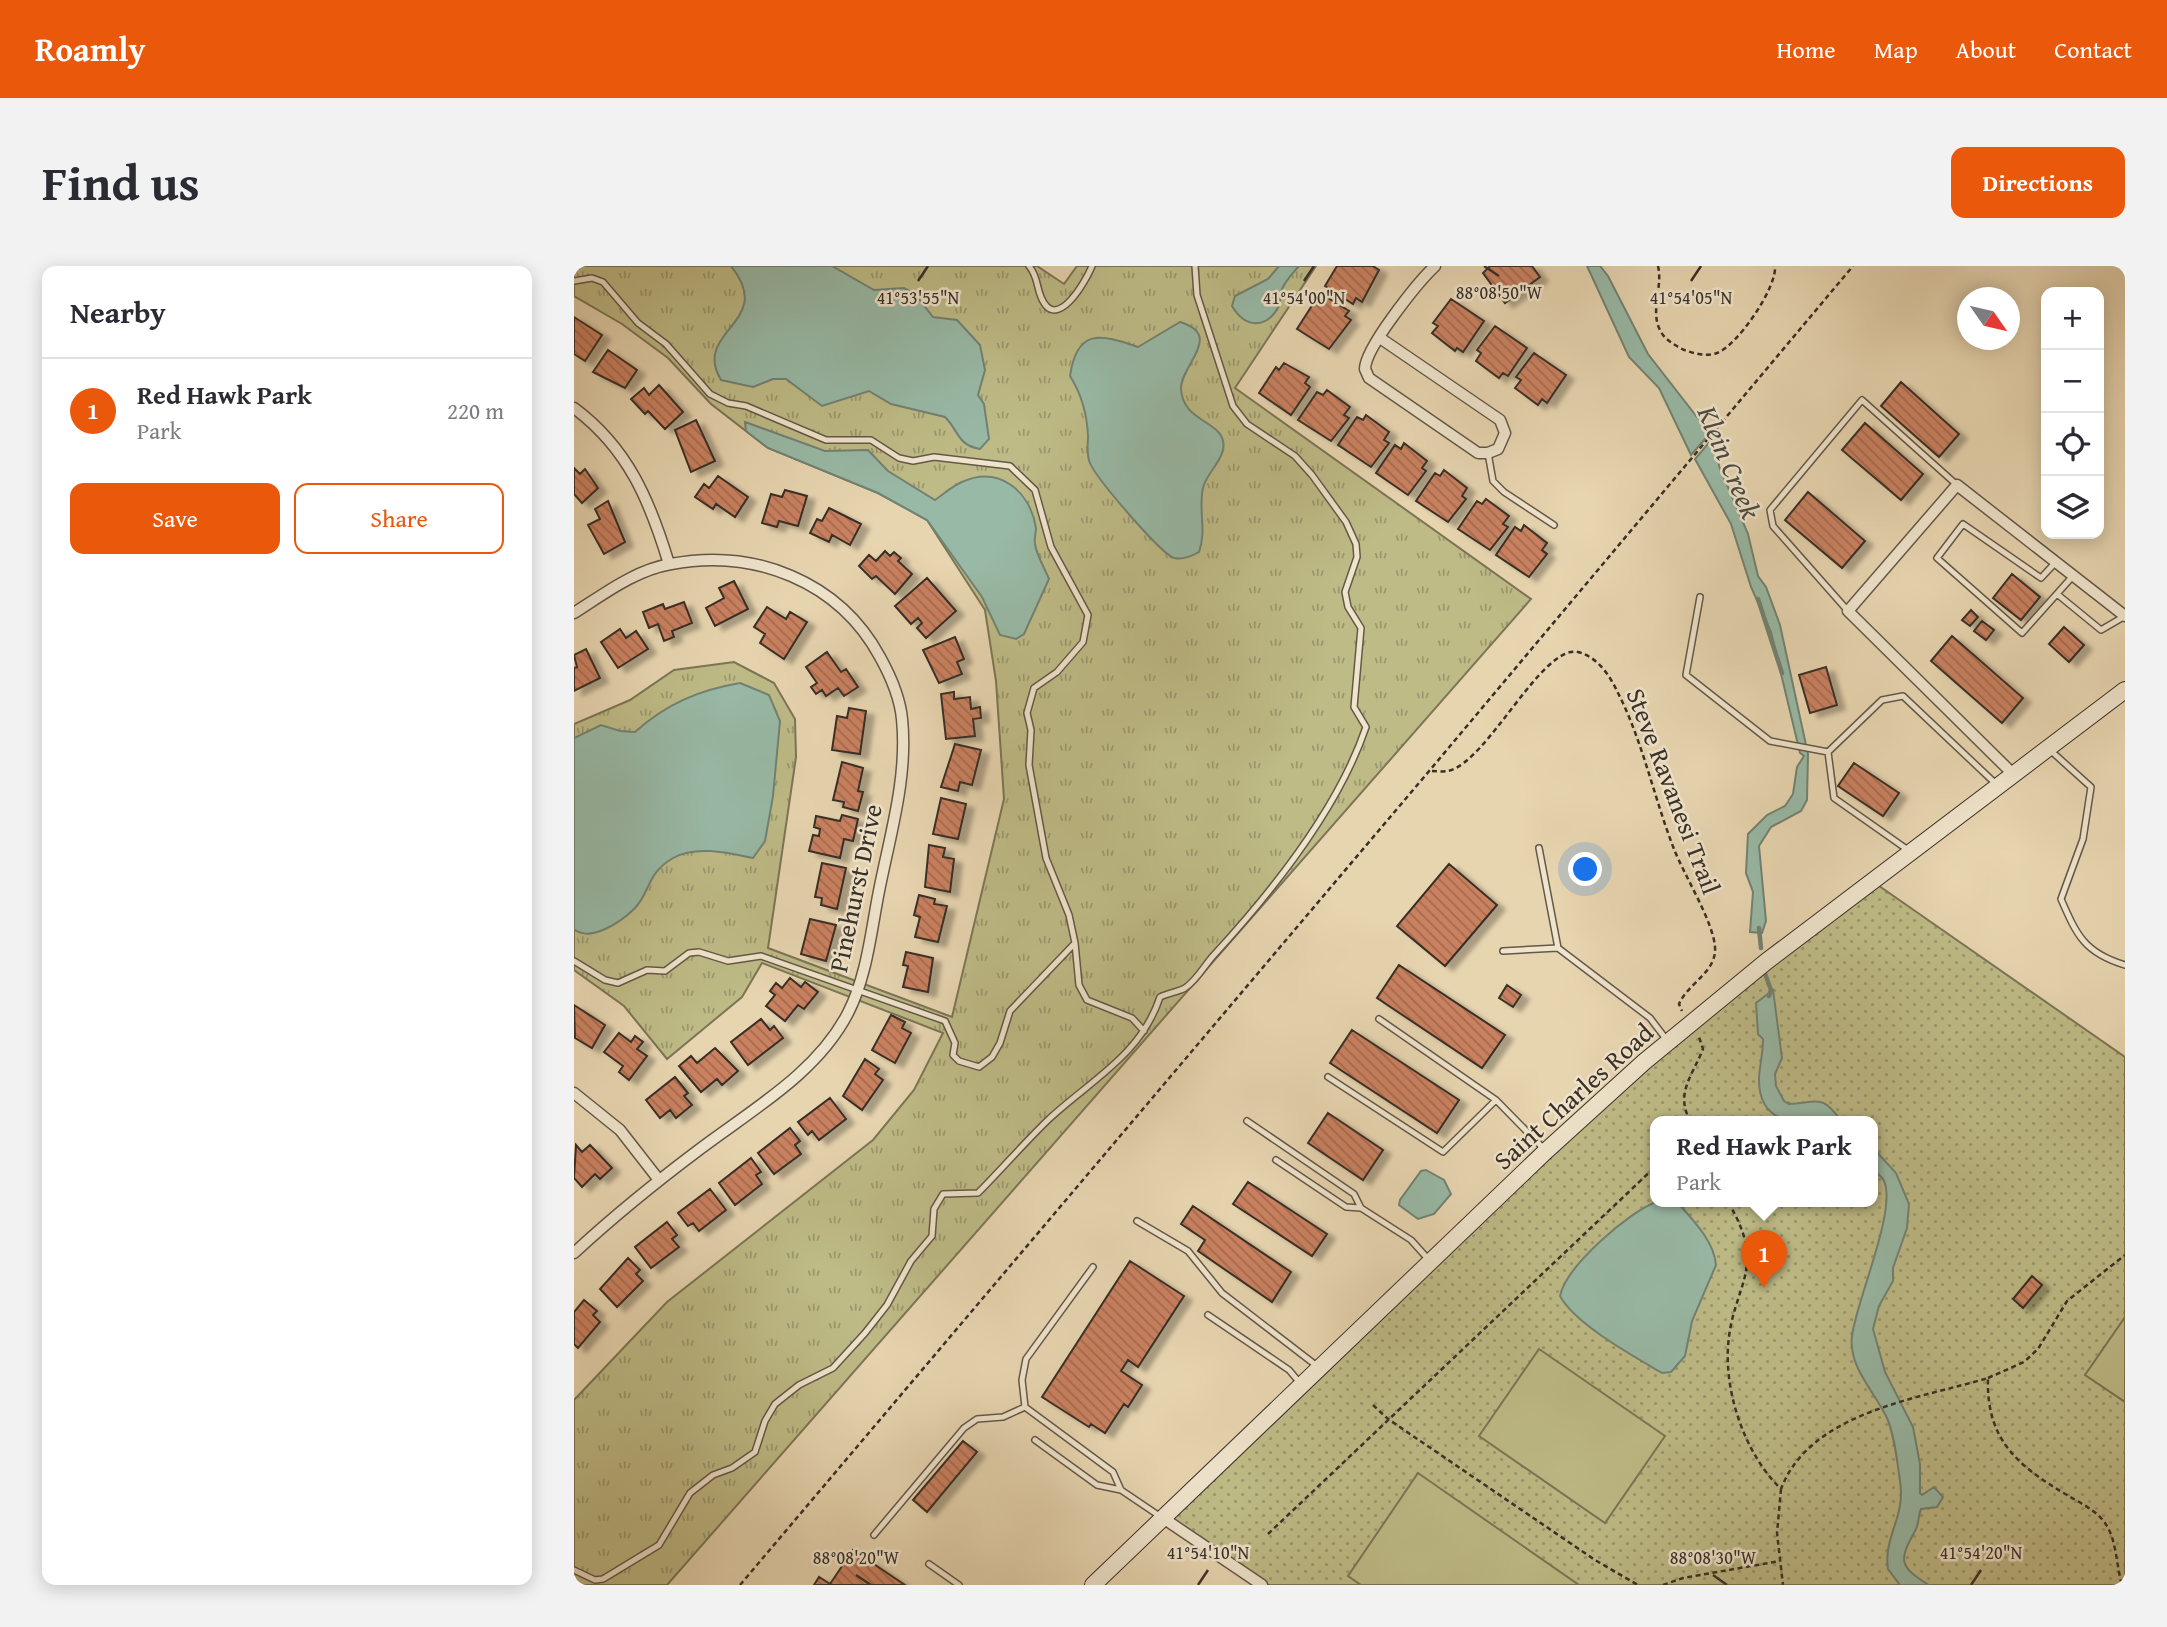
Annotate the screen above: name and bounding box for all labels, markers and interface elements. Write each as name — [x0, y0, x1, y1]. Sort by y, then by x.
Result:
text: Roamly — [35, 25, 145, 73]
text: Home — [1777, 32, 1836, 67]
text: Map — [1874, 32, 1918, 67]
text: About — [1956, 32, 2016, 67]
text: Contact — [2054, 32, 2132, 67]
text: Find us — [42, 146, 200, 218]
button: Directions — [1951, 147, 2125, 218]
text: 88°08'50"W — [1456, 279, 1543, 306]
text: 41°53'55"N — [877, 284, 960, 311]
text: 41°54'00"N — [1263, 284, 1346, 311]
text: 41°54'05"N — [1650, 284, 1733, 311]
north arrow — [1957, 287, 2020, 350]
map controls — [2041, 287, 2104, 539]
button: + — [2041, 287, 2104, 350]
text: Nearby — [70, 290, 166, 334]
button: − — [2041, 350, 2104, 413]
text: Red Hawk Park — [137, 375, 312, 414]
text: 1 — [87, 394, 99, 427]
text: 220 m — [447, 394, 504, 427]
water label: Klein Creek — [1687, 398, 1772, 525]
button: locate — [2041, 413, 2104, 476]
text: Park — [137, 414, 181, 447]
button: layers — [2041, 476, 2104, 539]
button: Save — [70, 483, 280, 554]
button: Share — [294, 483, 504, 554]
street label: Steve Ravanesi Trail — [1617, 682, 1731, 900]
street label: Pinehurst Drive — [818, 800, 892, 976]
your location — [1568, 852, 1602, 886]
street label: Saint Charles Road — [1484, 1013, 1662, 1179]
popup — [1650, 1116, 1878, 1207]
text: Red Hawk Park — [1677, 1126, 1851, 1165]
text: Park — [1677, 1165, 1721, 1198]
pin: 1 — [1741, 1230, 1787, 1288]
text: 41°54'10"N — [1167, 1539, 1250, 1566]
text: 41°54'20"N — [1940, 1539, 2023, 1566]
text: 88°08'20"W — [813, 1544, 900, 1571]
text: 88°08'30"W — [1670, 1544, 1757, 1571]

